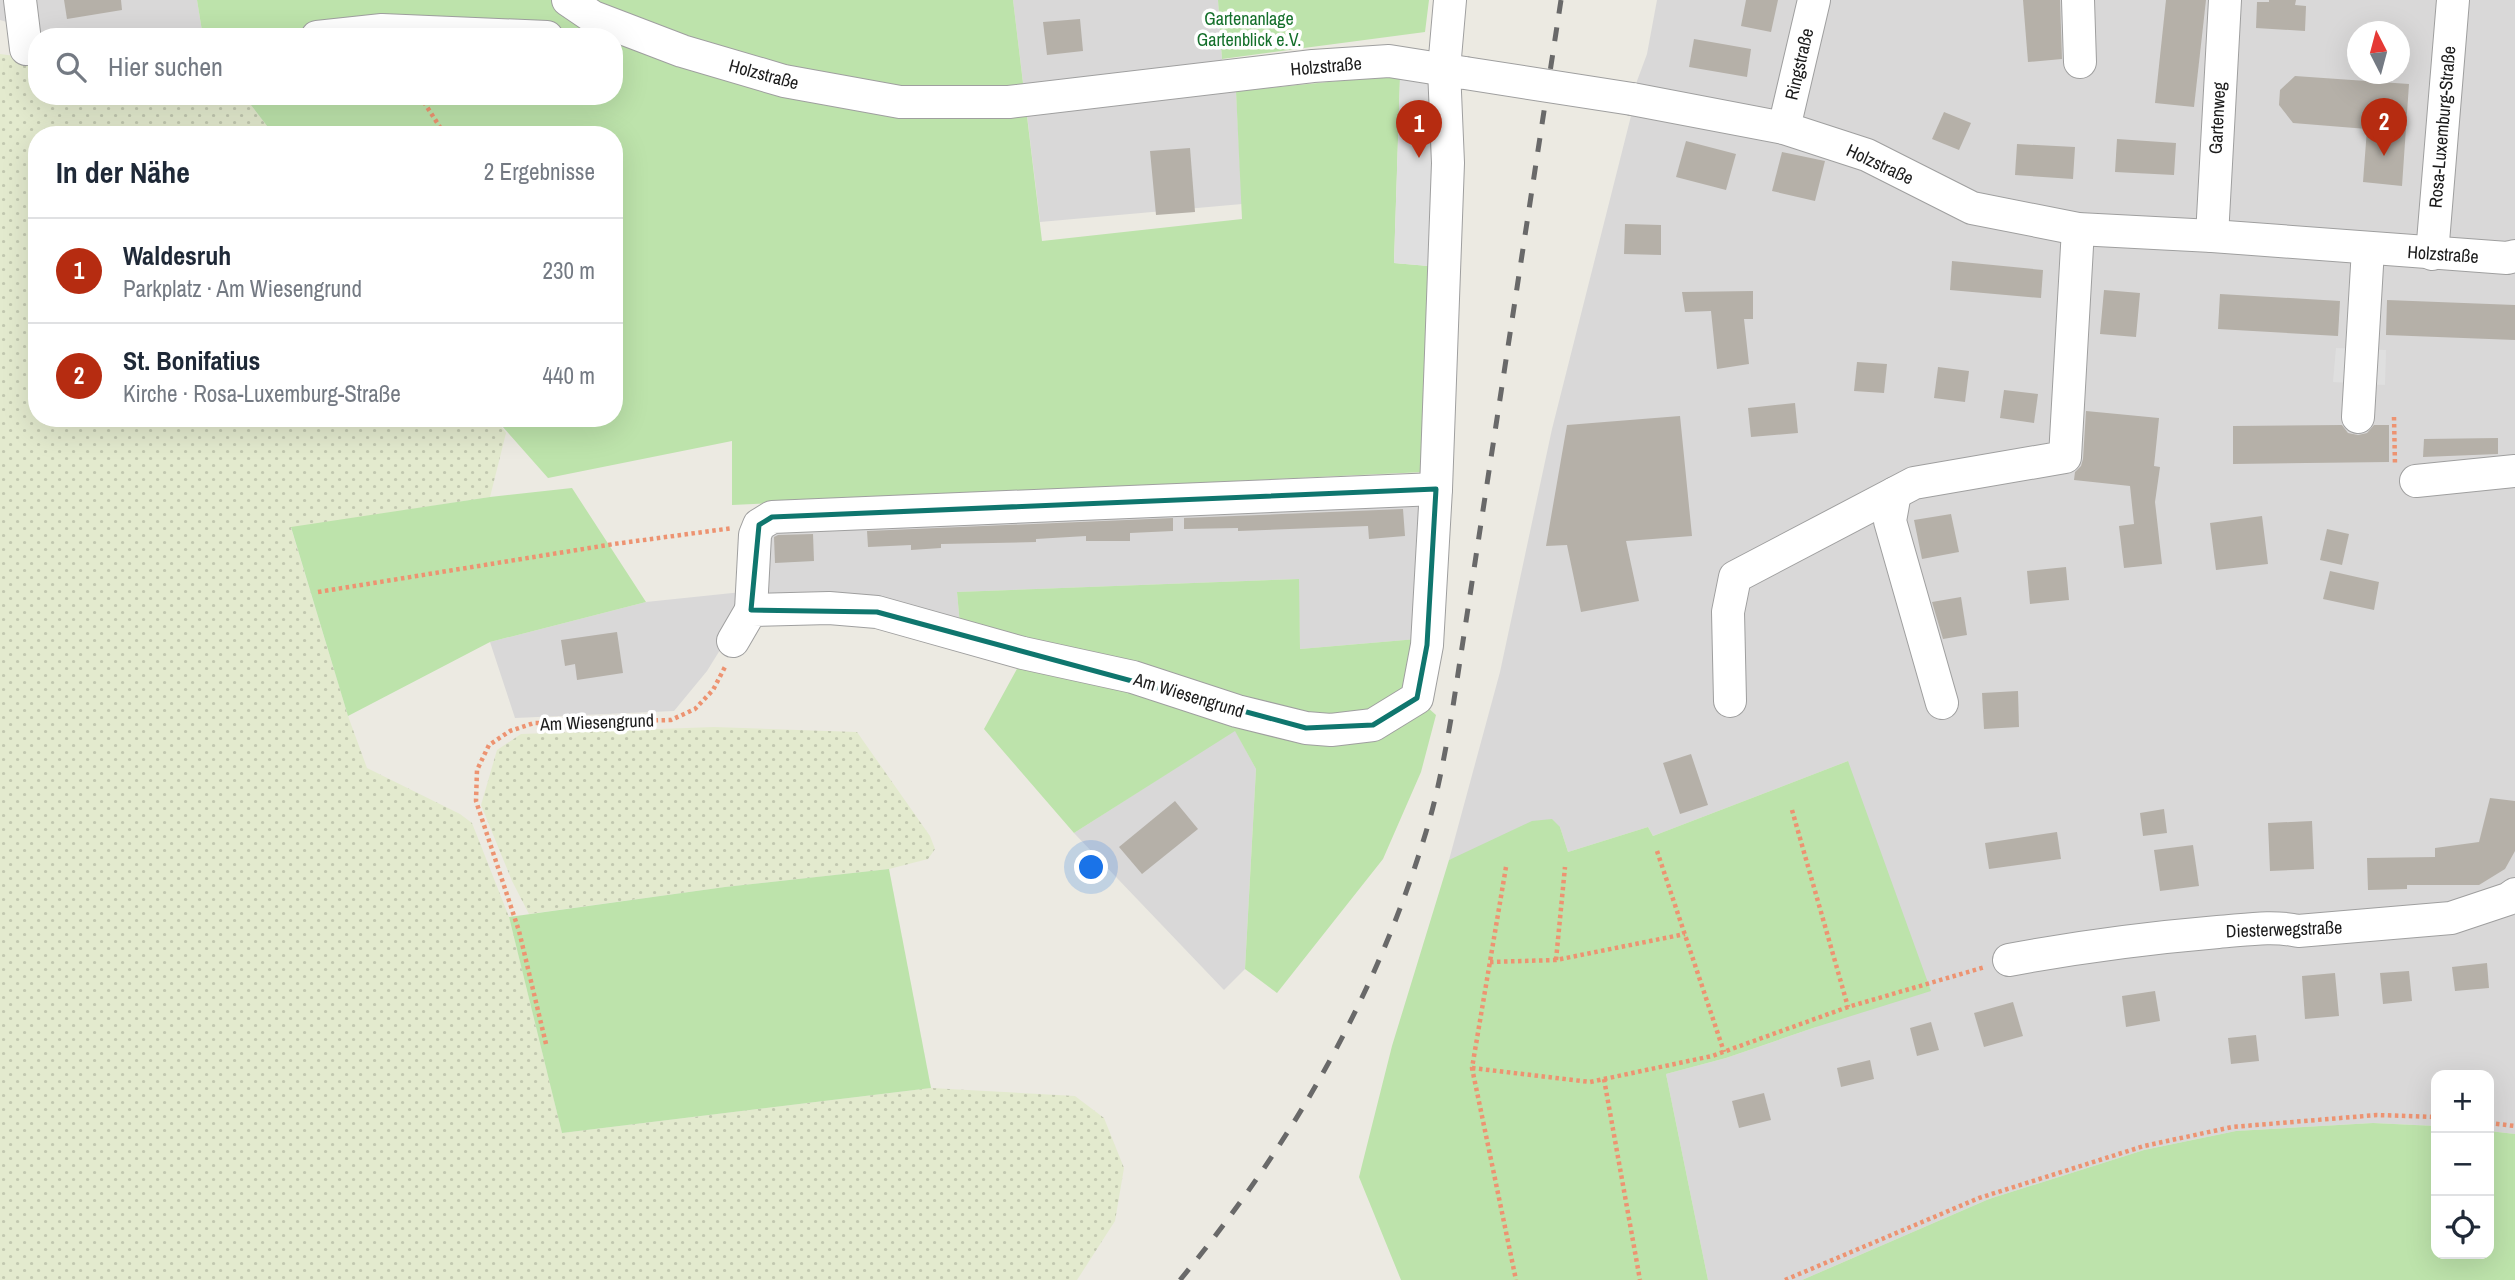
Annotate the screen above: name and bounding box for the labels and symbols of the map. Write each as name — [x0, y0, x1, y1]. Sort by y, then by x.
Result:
park label: Gartenanlage Gartenblick e.V. — [1197, 6, 1301, 52]
north arrow — [2347, 21, 2410, 84]
street label: Ringstraße — [1779, 26, 1819, 102]
street label: Rosa-Luxemburg-Straße — [2422, 45, 2462, 209]
street label: Holzstraße — [1289, 50, 1363, 82]
street label: Holzstraße — [726, 53, 802, 95]
street label: Gartenweg — [2203, 81, 2231, 155]
pin: 2 — [2361, 98, 2407, 156]
pin: 1 — [1396, 100, 1442, 158]
street label: Holzstraße — [1842, 138, 1918, 190]
street label: Holzstraße — [2407, 239, 2479, 269]
street label: Am Wiesengrund — [1130, 666, 1247, 724]
street label: Am Wiesengrund — [539, 708, 654, 737]
your location — [1074, 850, 1108, 884]
street label: Diesterwegstraße — [2225, 914, 2343, 944]

